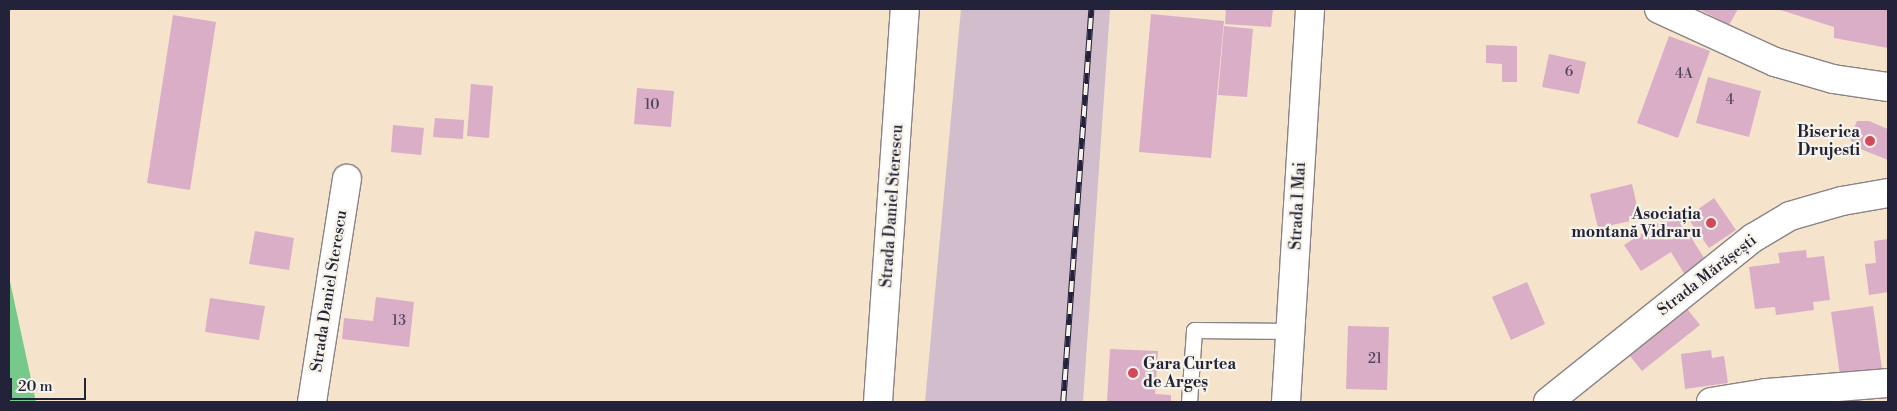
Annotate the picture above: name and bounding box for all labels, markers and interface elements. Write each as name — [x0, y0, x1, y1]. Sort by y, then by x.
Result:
house number: 6 — [1565, 64, 1573, 80]
house number: 4A — [1675, 66, 1693, 82]
house number: 4 — [1726, 92, 1734, 108]
house number: 10 — [645, 97, 659, 113]
place label: Biserica Drujesti — [1797, 122, 1860, 160]
street label: Strada Daniel Sterescu — [877, 124, 907, 288]
marker: Biserica Drujesti — [1864, 135, 1876, 147]
street label: Strada 1 Mai — [1286, 162, 1310, 250]
place label: Asociația montană Vidraru — [1571, 204, 1701, 242]
street label: Strada Daniel Sterescu — [307, 209, 351, 373]
marker: Asociația montană Vidraru — [1705, 217, 1717, 229]
street label: Strada Mărășești — [1654, 230, 1760, 320]
house number: 13 — [392, 313, 406, 329]
house number: 21 — [1368, 351, 1382, 367]
place label: Gara Curtea de Argeș — [1143, 354, 1236, 392]
marker: Gara Curtea de Argeș — [1127, 367, 1139, 379]
scale bar — [12, 368, 89, 400]
text: 20 m — [18, 377, 53, 396]

